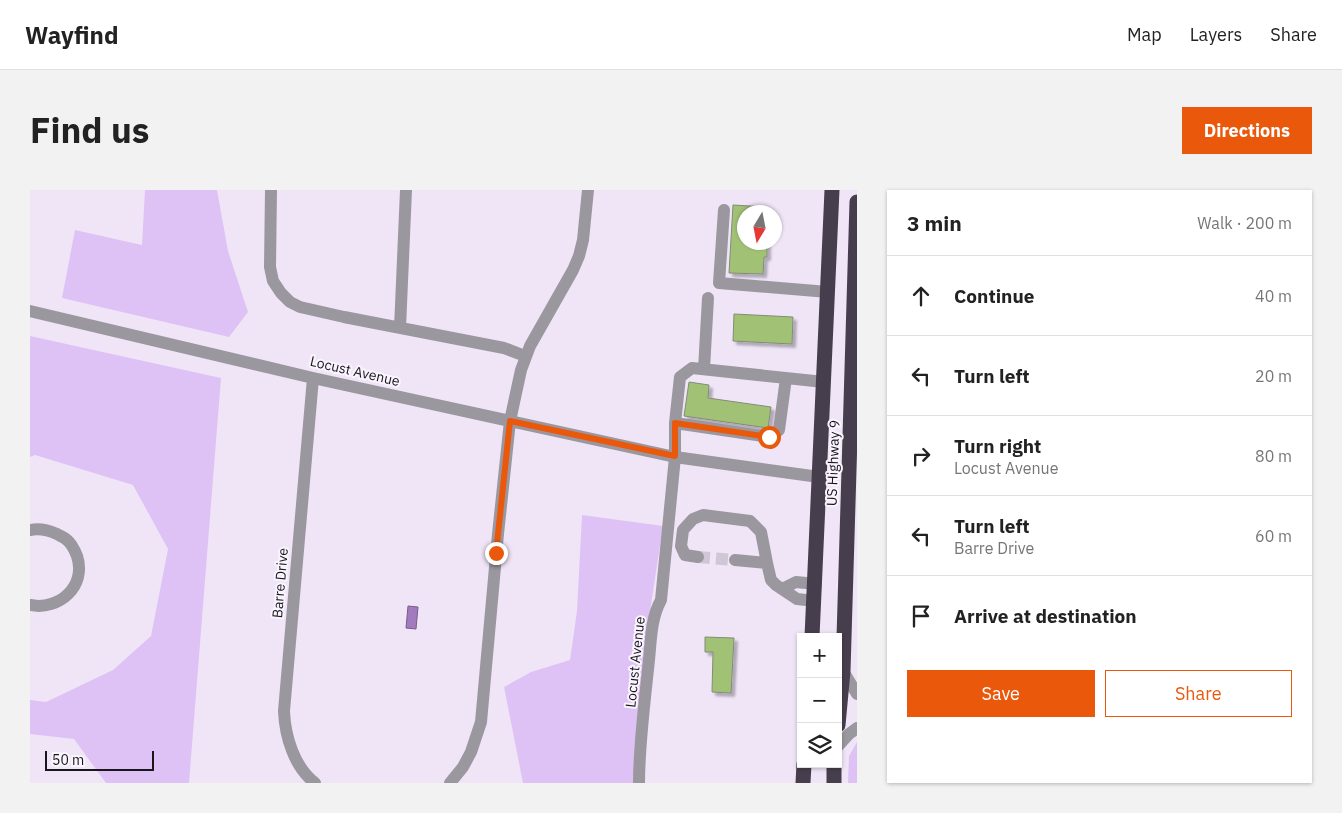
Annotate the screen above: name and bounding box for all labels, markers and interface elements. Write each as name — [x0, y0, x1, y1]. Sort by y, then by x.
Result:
text: Wayfind — [25, 19, 118, 51]
text: Map — [1127, 23, 1162, 46]
text: Layers — [1190, 23, 1242, 46]
text: Share — [1270, 23, 1317, 46]
text: Find us — [30, 107, 149, 153]
button: Directions — [1182, 107, 1312, 154]
north arrow — [737, 205, 782, 250]
text: 3 min — [907, 209, 962, 237]
text: Walk · 200 m — [1197, 213, 1292, 233]
icon: ahead — [907, 282, 935, 310]
text: Continue — [954, 284, 1034, 308]
text: 40 m — [1255, 286, 1292, 306]
street label: Locust Avenue — [308, 352, 402, 390]
icon: left — [907, 362, 935, 390]
text: Turn left — [954, 364, 1030, 388]
text: 20 m — [1255, 366, 1292, 386]
street label: US Highway 9 — [822, 420, 844, 506]
route start — [758, 426, 781, 449]
text: Turn right — [954, 434, 1041, 458]
icon: right — [907, 442, 935, 470]
text: 80 m — [1255, 446, 1292, 466]
text: Locust Avenue — [954, 458, 1058, 478]
text: Turn left — [954, 514, 1030, 538]
icon: left — [907, 522, 935, 550]
text: 60 m — [1255, 526, 1292, 546]
text: Barre Drive — [954, 538, 1034, 558]
route end — [485, 542, 508, 565]
street label: Barre Drive — [268, 547, 292, 619]
icon: arrive — [907, 602, 935, 630]
text: Arrive at destination — [954, 604, 1137, 628]
street label: Locust Avenue — [621, 615, 649, 708]
map controls — [797, 633, 842, 768]
button: + — [797, 633, 842, 678]
button: Save — [907, 670, 1095, 717]
button: Share — [1105, 670, 1292, 717]
button: − — [797, 678, 842, 723]
button: layers — [797, 723, 842, 768]
scale bar — [45, 748, 154, 771]
text: 50 m — [52, 751, 84, 769]

